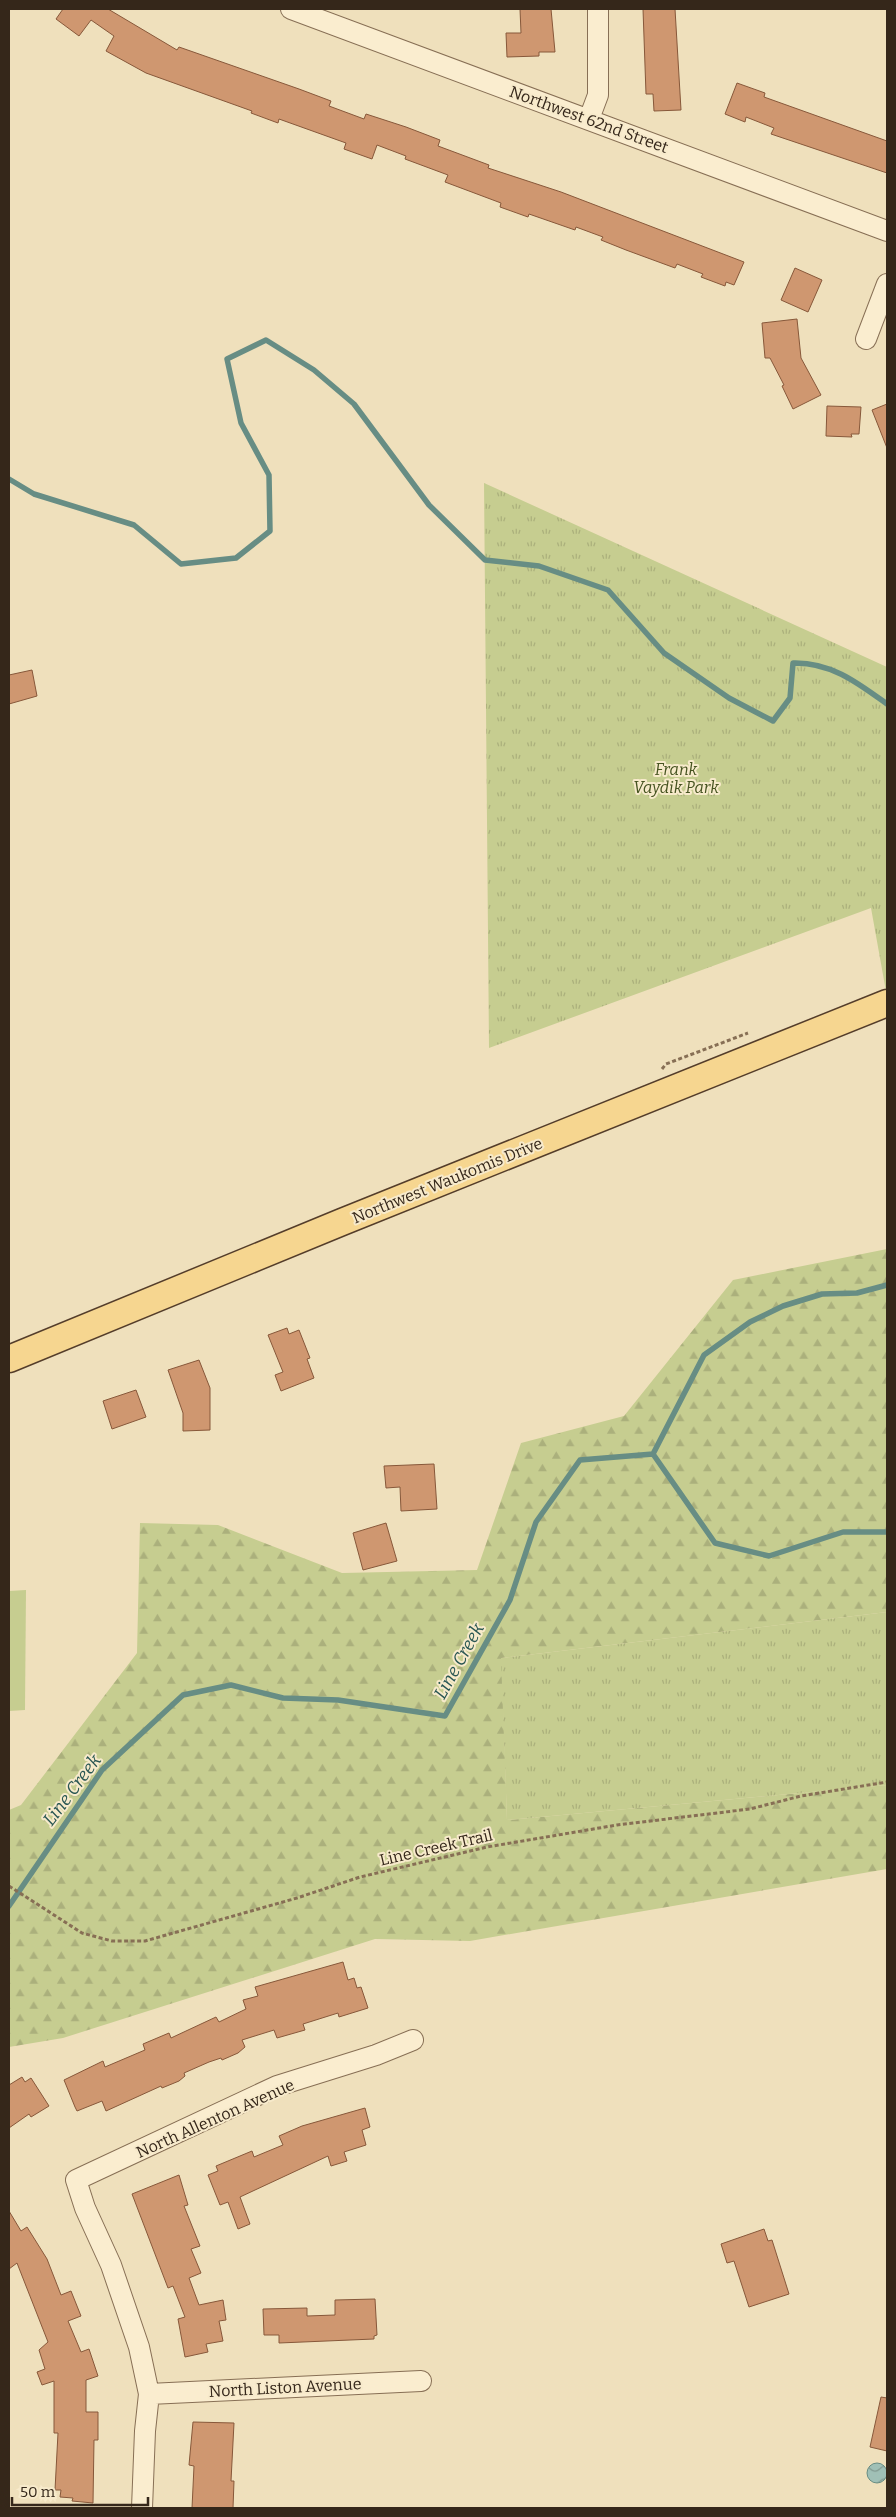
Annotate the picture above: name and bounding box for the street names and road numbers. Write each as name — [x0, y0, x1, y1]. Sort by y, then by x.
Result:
street label: Northwest 62nd Street — [507, 82, 671, 157]
street label: Northwest Waukomis Drive — [349, 1134, 545, 1227]
street label: Line Creek Trail — [378, 1825, 495, 1870]
street label: North Allenton Avenue — [133, 2075, 297, 2162]
street label: North Liston Avenue — [208, 2374, 362, 2401]

